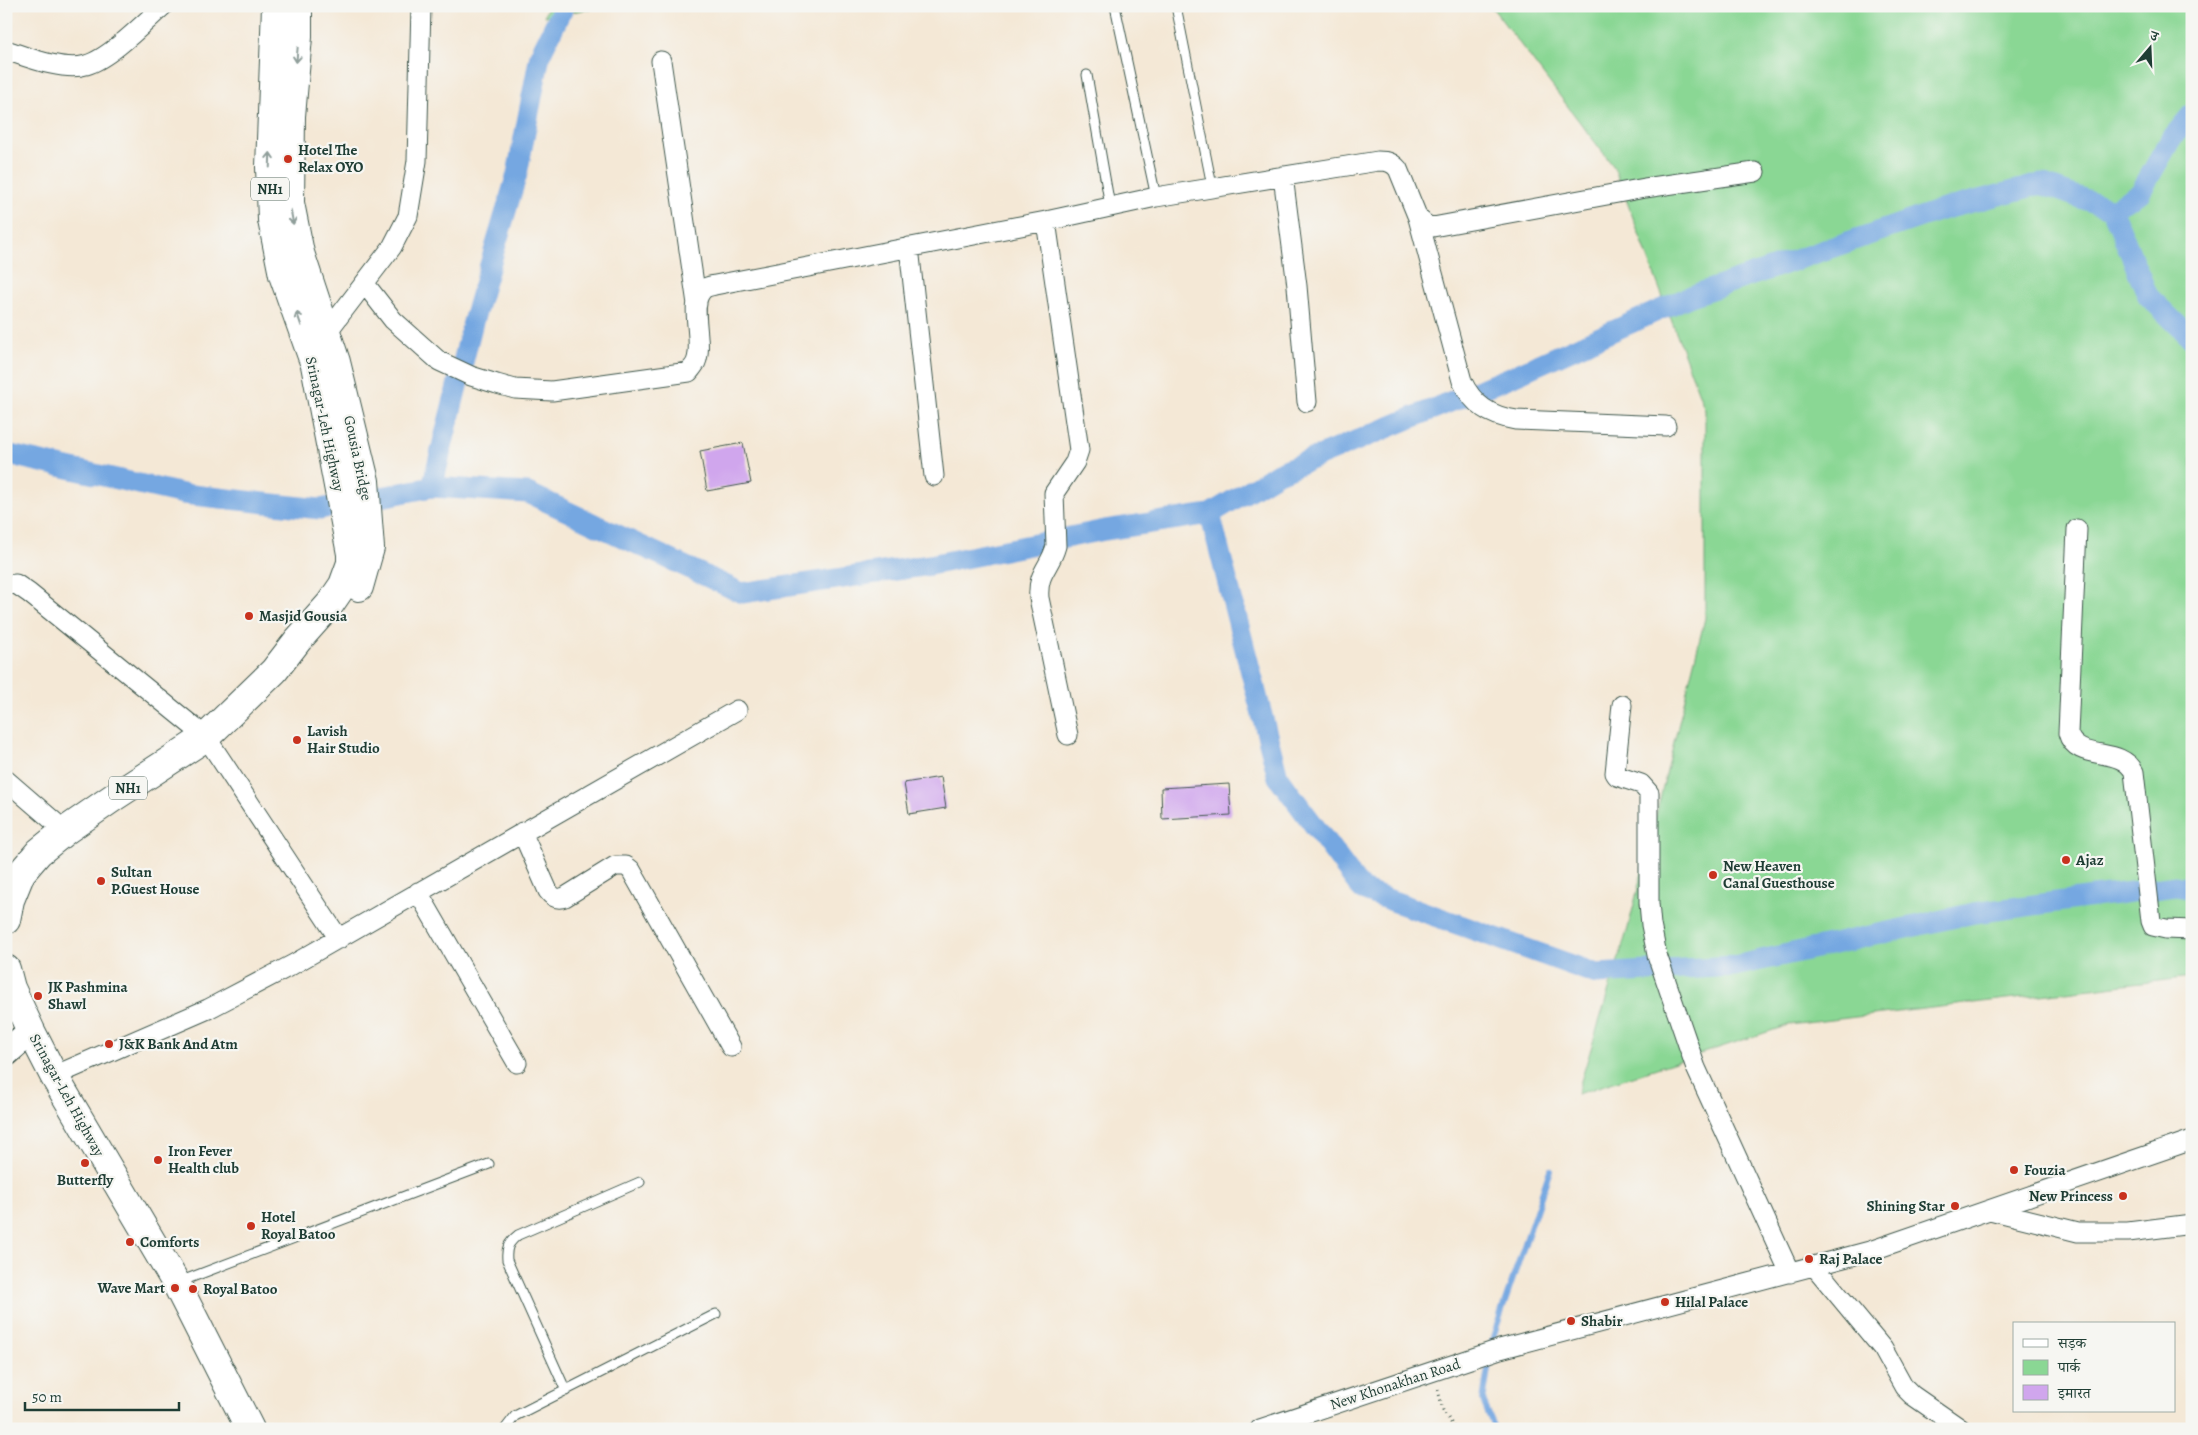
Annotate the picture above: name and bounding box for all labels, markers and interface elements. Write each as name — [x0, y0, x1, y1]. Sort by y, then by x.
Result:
north arrow — [2126, 22, 2176, 72]
text: उ — [2147, 26, 2161, 47]
one-way arrow — [292, 47, 301, 63]
place label: Hotel The Relax OYO — [298, 140, 363, 177]
one-way arrow — [265, 153, 275, 169]
marker: Hotel The Relax OYO — [282, 153, 294, 165]
road number: NH1 — [251, 178, 289, 200]
one-way arrow — [288, 209, 298, 225]
one-way arrow — [294, 312, 303, 327]
street label: Srinagar-Leh Highway — [301, 355, 349, 494]
street label: Gousia Bridge — [339, 414, 377, 503]
place label: Masjid Gousia — [259, 606, 348, 626]
marker: Masjid Gousia — [243, 610, 255, 622]
place label: Lavish Hair Studio — [307, 721, 380, 758]
marker: Lavish Hair Studio — [291, 734, 303, 746]
road number: NH1 — [109, 776, 147, 800]
place label: Ajaz — [2075, 850, 2104, 870]
marker: Ajaz — [2060, 854, 2072, 866]
place label: New Heaven Canal Guesthouse — [1723, 856, 1835, 893]
place label: Sultan P.Guest House — [111, 862, 200, 899]
marker: New Heaven Canal Guesthouse — [1707, 869, 1719, 881]
marker: Sultan P.Guest House — [95, 875, 107, 887]
place label: JK Pashmina Shawl — [48, 977, 129, 1014]
marker: JK Pashmina Shawl — [32, 990, 44, 1002]
street label: Srinagar-Leh Highway — [25, 1030, 109, 1160]
place label: J&K Bank And Atm — [119, 1034, 238, 1054]
marker: J&K Bank And Atm — [103, 1038, 115, 1050]
place label: Iron Fever Health club — [168, 1141, 239, 1178]
marker: Iron Fever Health club — [152, 1154, 164, 1166]
marker: Butterfly — [79, 1157, 91, 1169]
place label: Fouzia — [2024, 1160, 2066, 1180]
marker: Fouzia — [2008, 1164, 2020, 1176]
place label: Butterfly — [57, 1170, 114, 1190]
place label: New Princess — [2029, 1186, 2113, 1206]
marker: New Princess — [2117, 1190, 2129, 1202]
place label: Shining Star — [1866, 1196, 1945, 1216]
marker: Shining Star — [1949, 1200, 1961, 1212]
place label: Hotel Royal Batoo — [261, 1207, 336, 1244]
marker: Hotel Royal Batoo — [245, 1220, 257, 1232]
place label: Comforts — [140, 1232, 199, 1252]
marker: Comforts — [124, 1236, 136, 1248]
place label: Raj Palace — [1819, 1249, 1882, 1269]
marker: Raj Palace — [1803, 1253, 1815, 1265]
place label: Wave Mart — [96, 1278, 165, 1298]
place label: Royal Batoo — [203, 1279, 278, 1299]
marker: Wave Mart — [169, 1282, 181, 1294]
marker: Royal Batoo — [187, 1283, 199, 1295]
place label: Hilal Palace — [1675, 1292, 1748, 1312]
marker: Hilal Palace — [1659, 1296, 1671, 1308]
place label: Shabir — [1581, 1311, 1623, 1331]
marker: Shabir — [1565, 1315, 1577, 1327]
legend — [2013, 1322, 2176, 1412]
text: सड़क — [2057, 1333, 2087, 1353]
street label: New Khonakhan Road — [1327, 1353, 1464, 1414]
text: पार्क — [2057, 1357, 2081, 1377]
scale bar — [25, 1380, 179, 1412]
text: इमारत — [2057, 1383, 2092, 1403]
text: 50 m — [32, 1387, 62, 1407]

